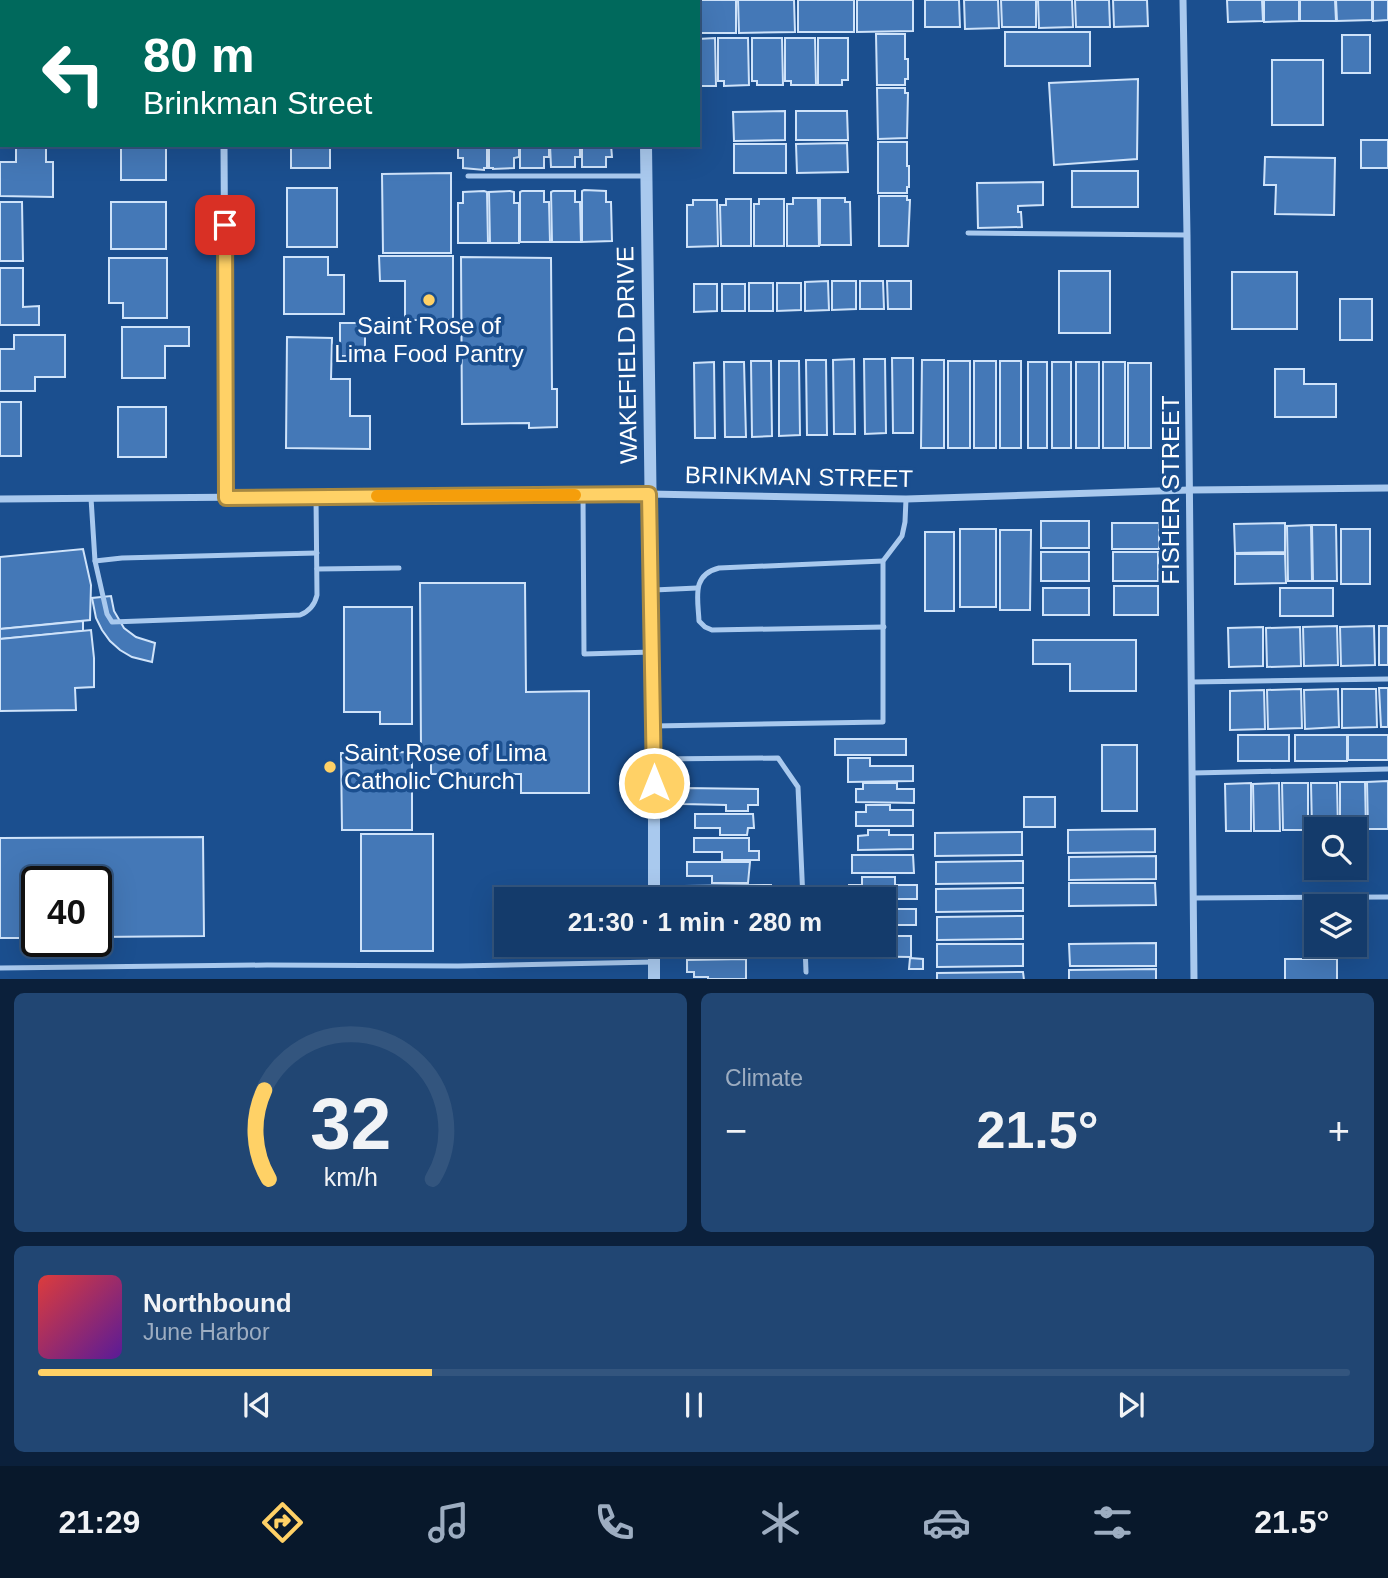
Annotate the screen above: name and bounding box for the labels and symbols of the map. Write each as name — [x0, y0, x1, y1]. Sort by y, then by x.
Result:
pin — [195, 195, 255, 255]
street label: WAKEFIELD DRIVE — [611, 246, 642, 464]
marker: Saint Rose of Lima Food Pantry — [421, 292, 437, 308]
place label: Saint Rose of Lima Food Pantry — [334, 312, 524, 367]
street label: FISHER STREET — [1157, 395, 1184, 585]
street label: BRINKMAN STREET — [685, 461, 914, 492]
place label: Saint Rose of Lima Catholic Church — [344, 739, 547, 794]
position arrow — [617, 746, 691, 820]
marker: Saint Rose of Lima Catholic Church — [322, 759, 338, 775]
speed limit sign: 40 — [21, 866, 112, 957]

